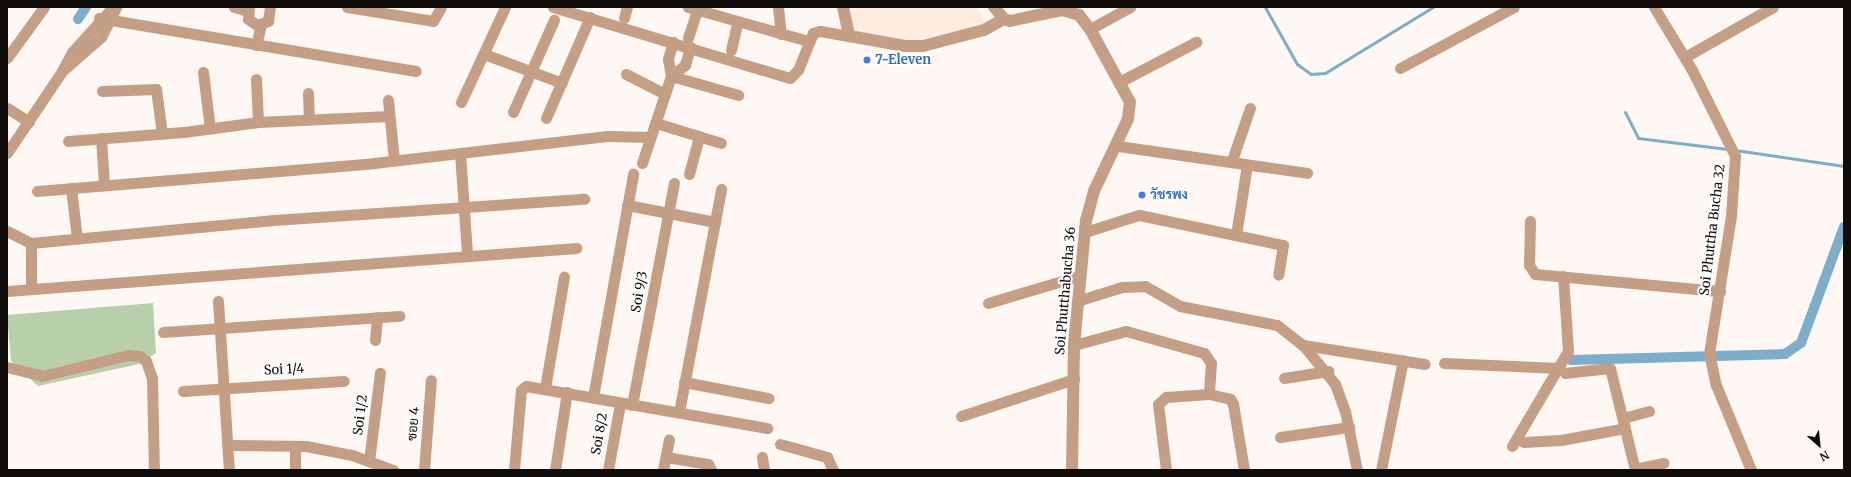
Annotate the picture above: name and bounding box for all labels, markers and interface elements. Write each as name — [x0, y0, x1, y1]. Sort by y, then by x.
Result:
place label: 7-Eleven — [875, 52, 931, 68]
marker: 7-Eleven — [862, 55, 872, 65]
street label: Soi Phuttha Bucha 32 — [1697, 163, 1729, 297]
place label: วัชรพง — [1150, 187, 1188, 203]
marker: วัชรพง — [1137, 190, 1147, 200]
street label: Soi Phutthabucha 36 — [1053, 226, 1079, 356]
street label: Soi 9/3 — [629, 270, 651, 314]
street label: Soi 1/4 — [263, 361, 305, 379]
street label: Soi 1/2 — [351, 394, 371, 436]
street label: ซอย 4 — [405, 406, 423, 442]
street label: Soi 8/2 — [589, 412, 611, 456]
north arrow — [1799, 425, 1839, 465]
text: N — [1817, 447, 1832, 464]

